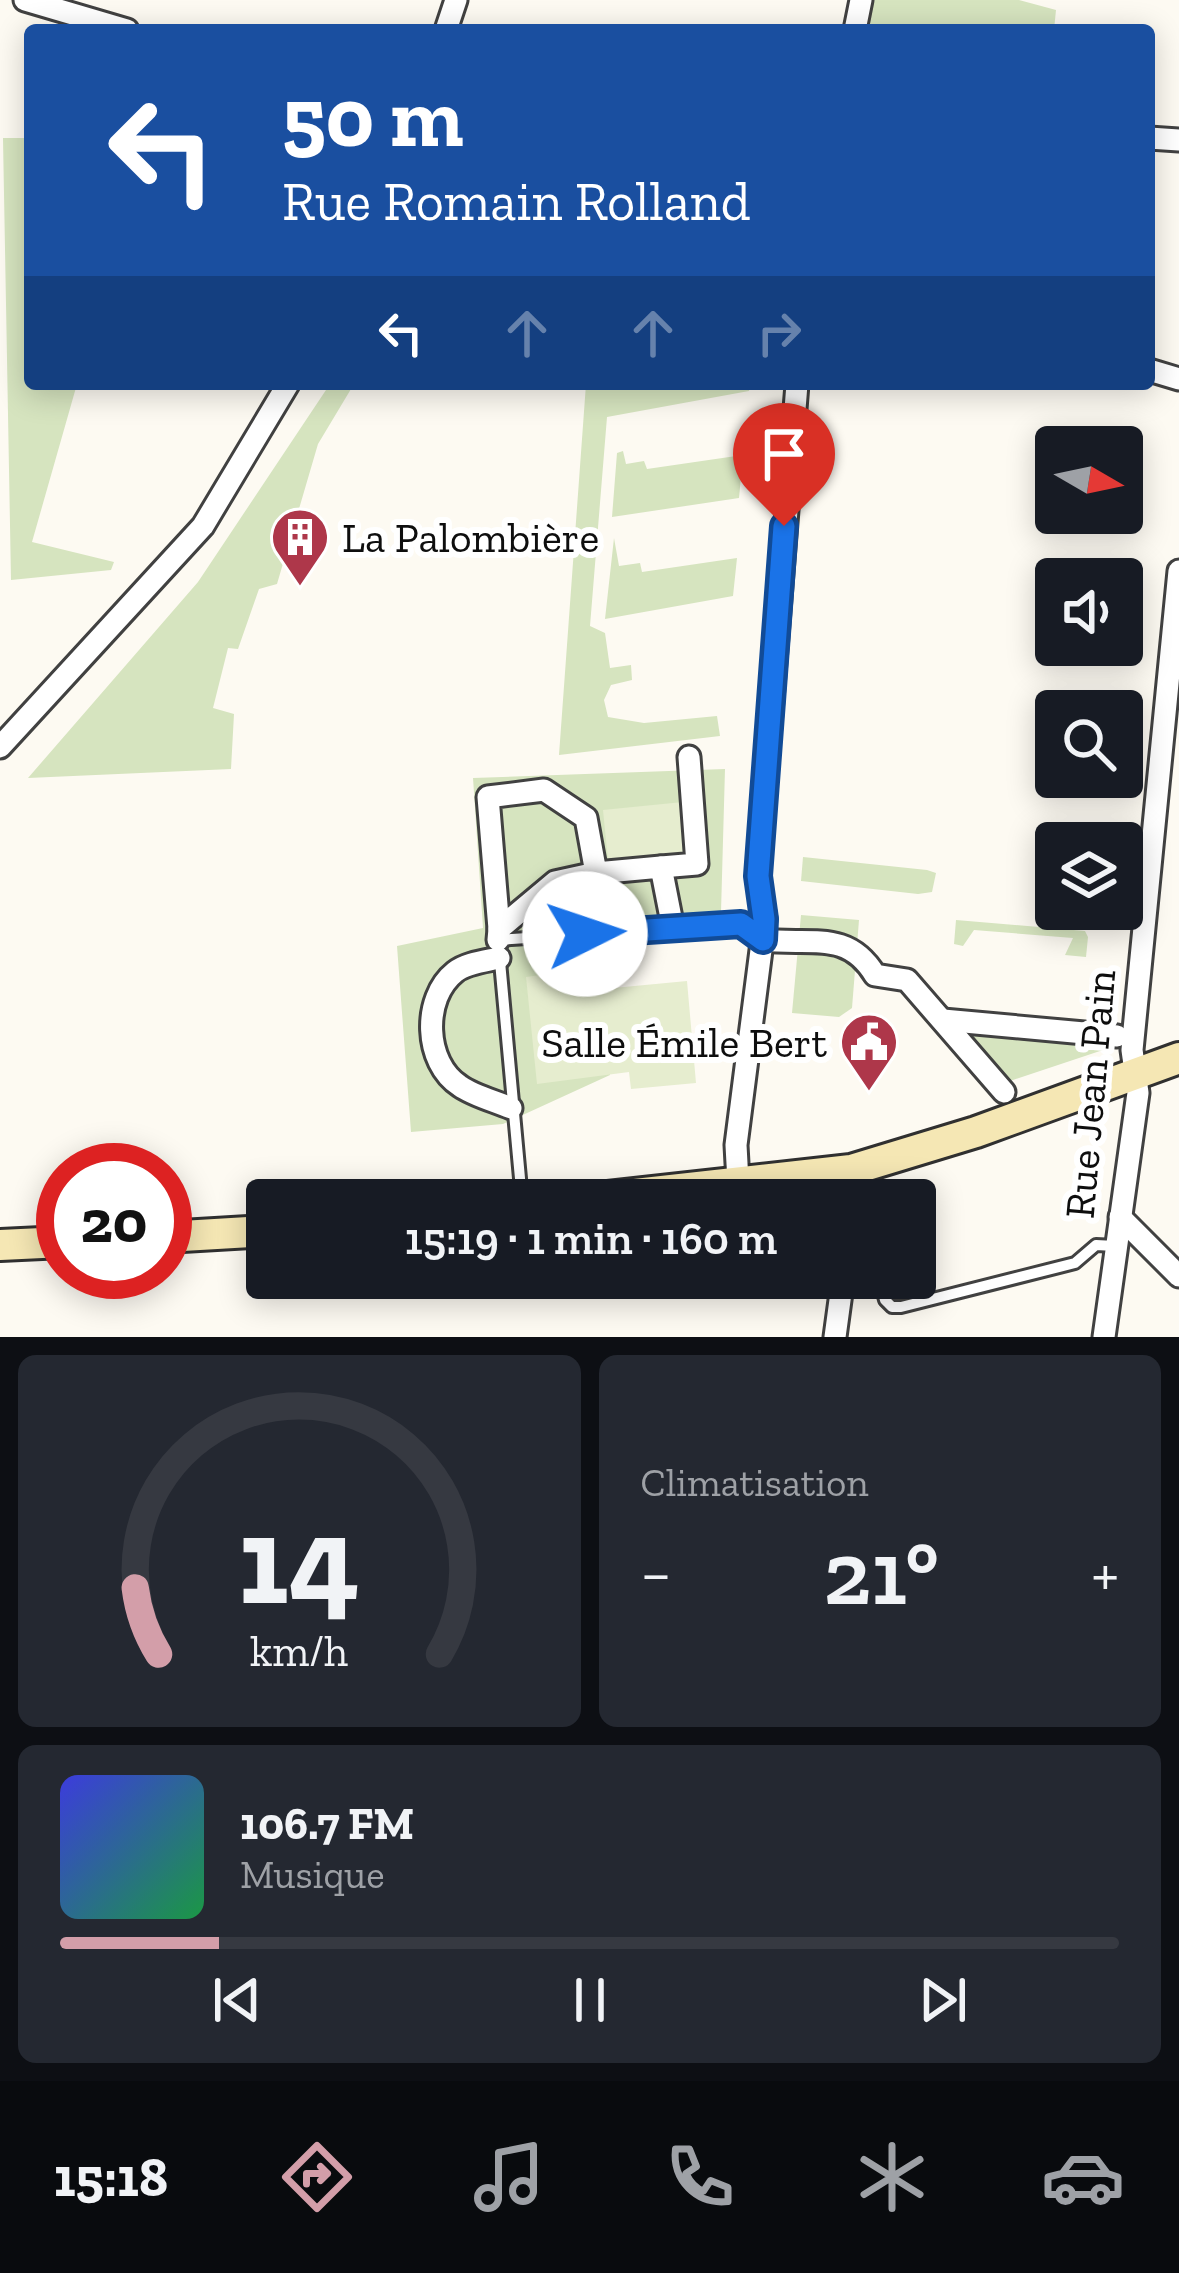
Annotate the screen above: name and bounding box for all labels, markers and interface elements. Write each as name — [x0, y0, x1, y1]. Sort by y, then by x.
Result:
text: 50 m — [282, 67, 464, 168]
icon: left — [84, 72, 240, 228]
text: Rue Romain Rolland — [282, 169, 750, 234]
icon: left — [368, 300, 434, 366]
icon: ahead — [494, 300, 560, 366]
icon: ahead — [620, 300, 686, 366]
icon: right — [746, 300, 812, 366]
pin — [733, 403, 835, 526]
icon: arrive — [751, 421, 817, 487]
north arrow — [1035, 426, 1143, 534]
map controls — [1035, 426, 1143, 930]
building icon: La Palombière — [269, 506, 331, 588]
place label: La Palombière — [342, 512, 599, 563]
button: sound — [1035, 558, 1143, 666]
button: search — [1035, 690, 1143, 798]
button: layers — [1035, 822, 1143, 930]
position arrow — [522, 871, 648, 997]
street label: Rue Jean Pain — [1054, 967, 1126, 1221]
public building icon: Salle Émile Bert — [838, 1011, 900, 1093]
place label: Salle Émile Bert — [541, 1017, 827, 1068]
speed limit sign: 20 — [36, 1143, 192, 1299]
text: 15:19 · 1 min · 160 m — [405, 1212, 777, 1266]
text: Climatisation — [641, 1459, 869, 1506]
text: 14 — [238, 1485, 360, 1635]
text: 21° — [824, 1519, 939, 1627]
text: − — [641, 1534, 671, 1613]
text: + — [1091, 1534, 1119, 1613]
text: km/h — [250, 1626, 348, 1677]
text: 106.7 FM — [240, 1797, 414, 1851]
text: Musique — [240, 1851, 385, 1898]
icon: previous — [204, 1967, 270, 2033]
icon: pause — [557, 1967, 623, 2033]
icon: next — [910, 1967, 976, 2033]
icon: directions — [275, 2135, 359, 2219]
icon: music — [467, 2135, 551, 2219]
icon: phone — [658, 2135, 742, 2219]
icon: climate — [850, 2135, 934, 2219]
icon: car — [1041, 2135, 1125, 2219]
text: 15:18 — [54, 2145, 168, 2210]

